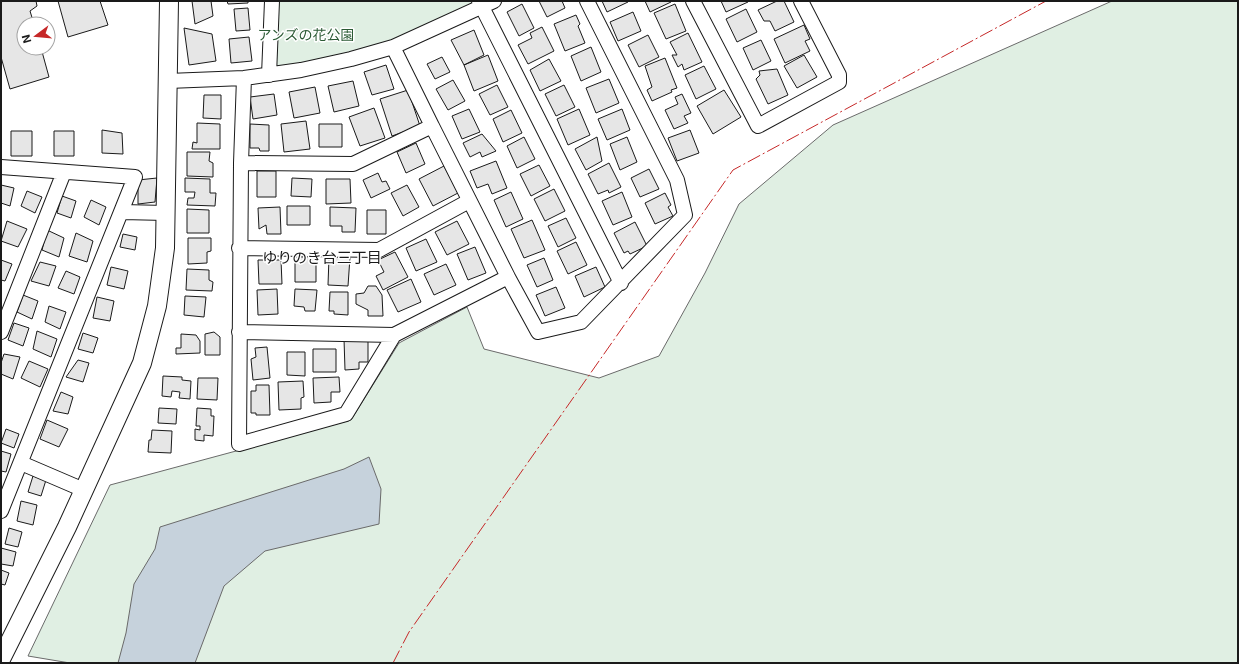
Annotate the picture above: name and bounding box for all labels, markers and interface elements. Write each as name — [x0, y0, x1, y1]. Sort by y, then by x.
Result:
north arrow — [16, 16, 56, 56]
park label: アンズの花公園 — [257, 26, 355, 43]
text: N — [19, 33, 34, 45]
district label: ゆりのき台三丁目 — [262, 248, 382, 267]

